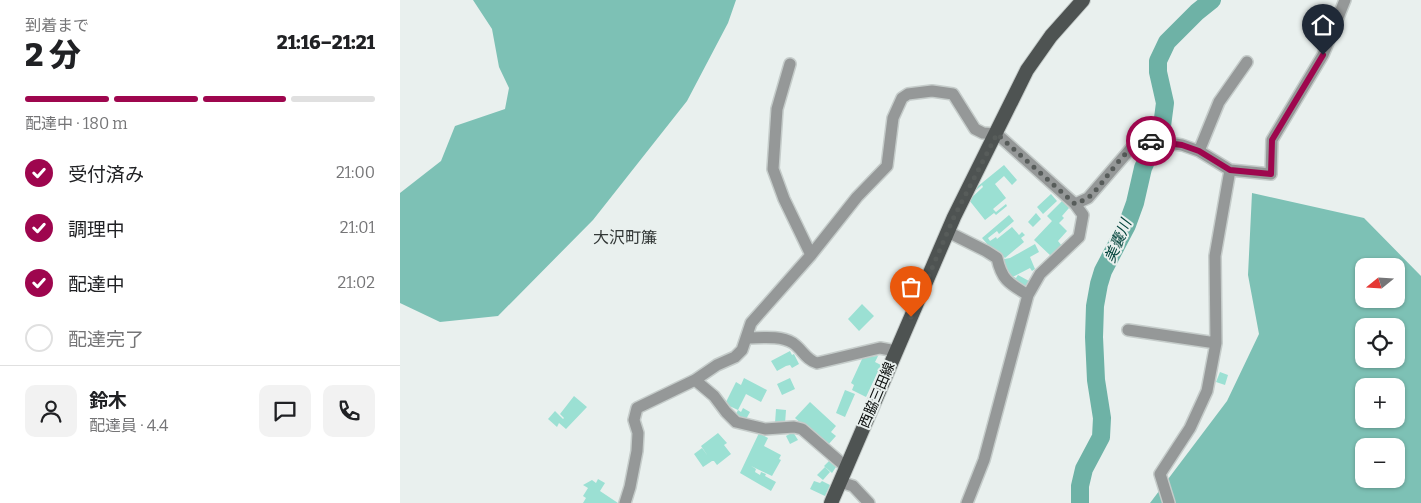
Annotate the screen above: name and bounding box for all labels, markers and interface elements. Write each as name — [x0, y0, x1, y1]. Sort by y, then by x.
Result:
pin — [1302, 4, 1344, 55]
icon: home — [1309, 11, 1337, 39]
text: 到着まで — [25, 16, 89, 35]
text: 21:16–21:21 — [277, 31, 375, 54]
text: 2 分 — [25, 36, 81, 74]
text: 配達中 · 180 m — [25, 114, 128, 133]
courier — [1126, 116, 1176, 166]
icon: car — [1137, 127, 1165, 155]
icon: check — [25, 159, 53, 187]
text: 受付済み — [68, 163, 144, 186]
text: 21:00 — [336, 163, 375, 182]
icon: check — [25, 214, 53, 242]
water label: 美嚢川 — [1101, 215, 1136, 265]
text: 調理中 — [68, 218, 125, 241]
text: 21:01 — [340, 218, 375, 237]
district label: 大沢町簾 — [593, 228, 657, 247]
north arrow — [1355, 258, 1405, 308]
map controls — [1355, 258, 1405, 488]
pin — [890, 266, 932, 317]
icon: check — [25, 269, 53, 297]
text: 配達中 — [68, 273, 125, 296]
text: 21:02 — [337, 273, 375, 292]
icon: bag — [897, 273, 925, 301]
button: locate — [1355, 318, 1405, 368]
text: 配達完了 — [68, 328, 144, 351]
street label: 西脇三田線 — [856, 359, 898, 431]
button: + — [1355, 378, 1405, 428]
button: person — [25, 385, 77, 437]
button: chat — [259, 385, 311, 437]
button: phone — [323, 385, 375, 437]
text: 鈴木 — [89, 389, 127, 412]
text: 配達員 · 4.4 — [89, 416, 168, 435]
button: − — [1355, 438, 1405, 488]

